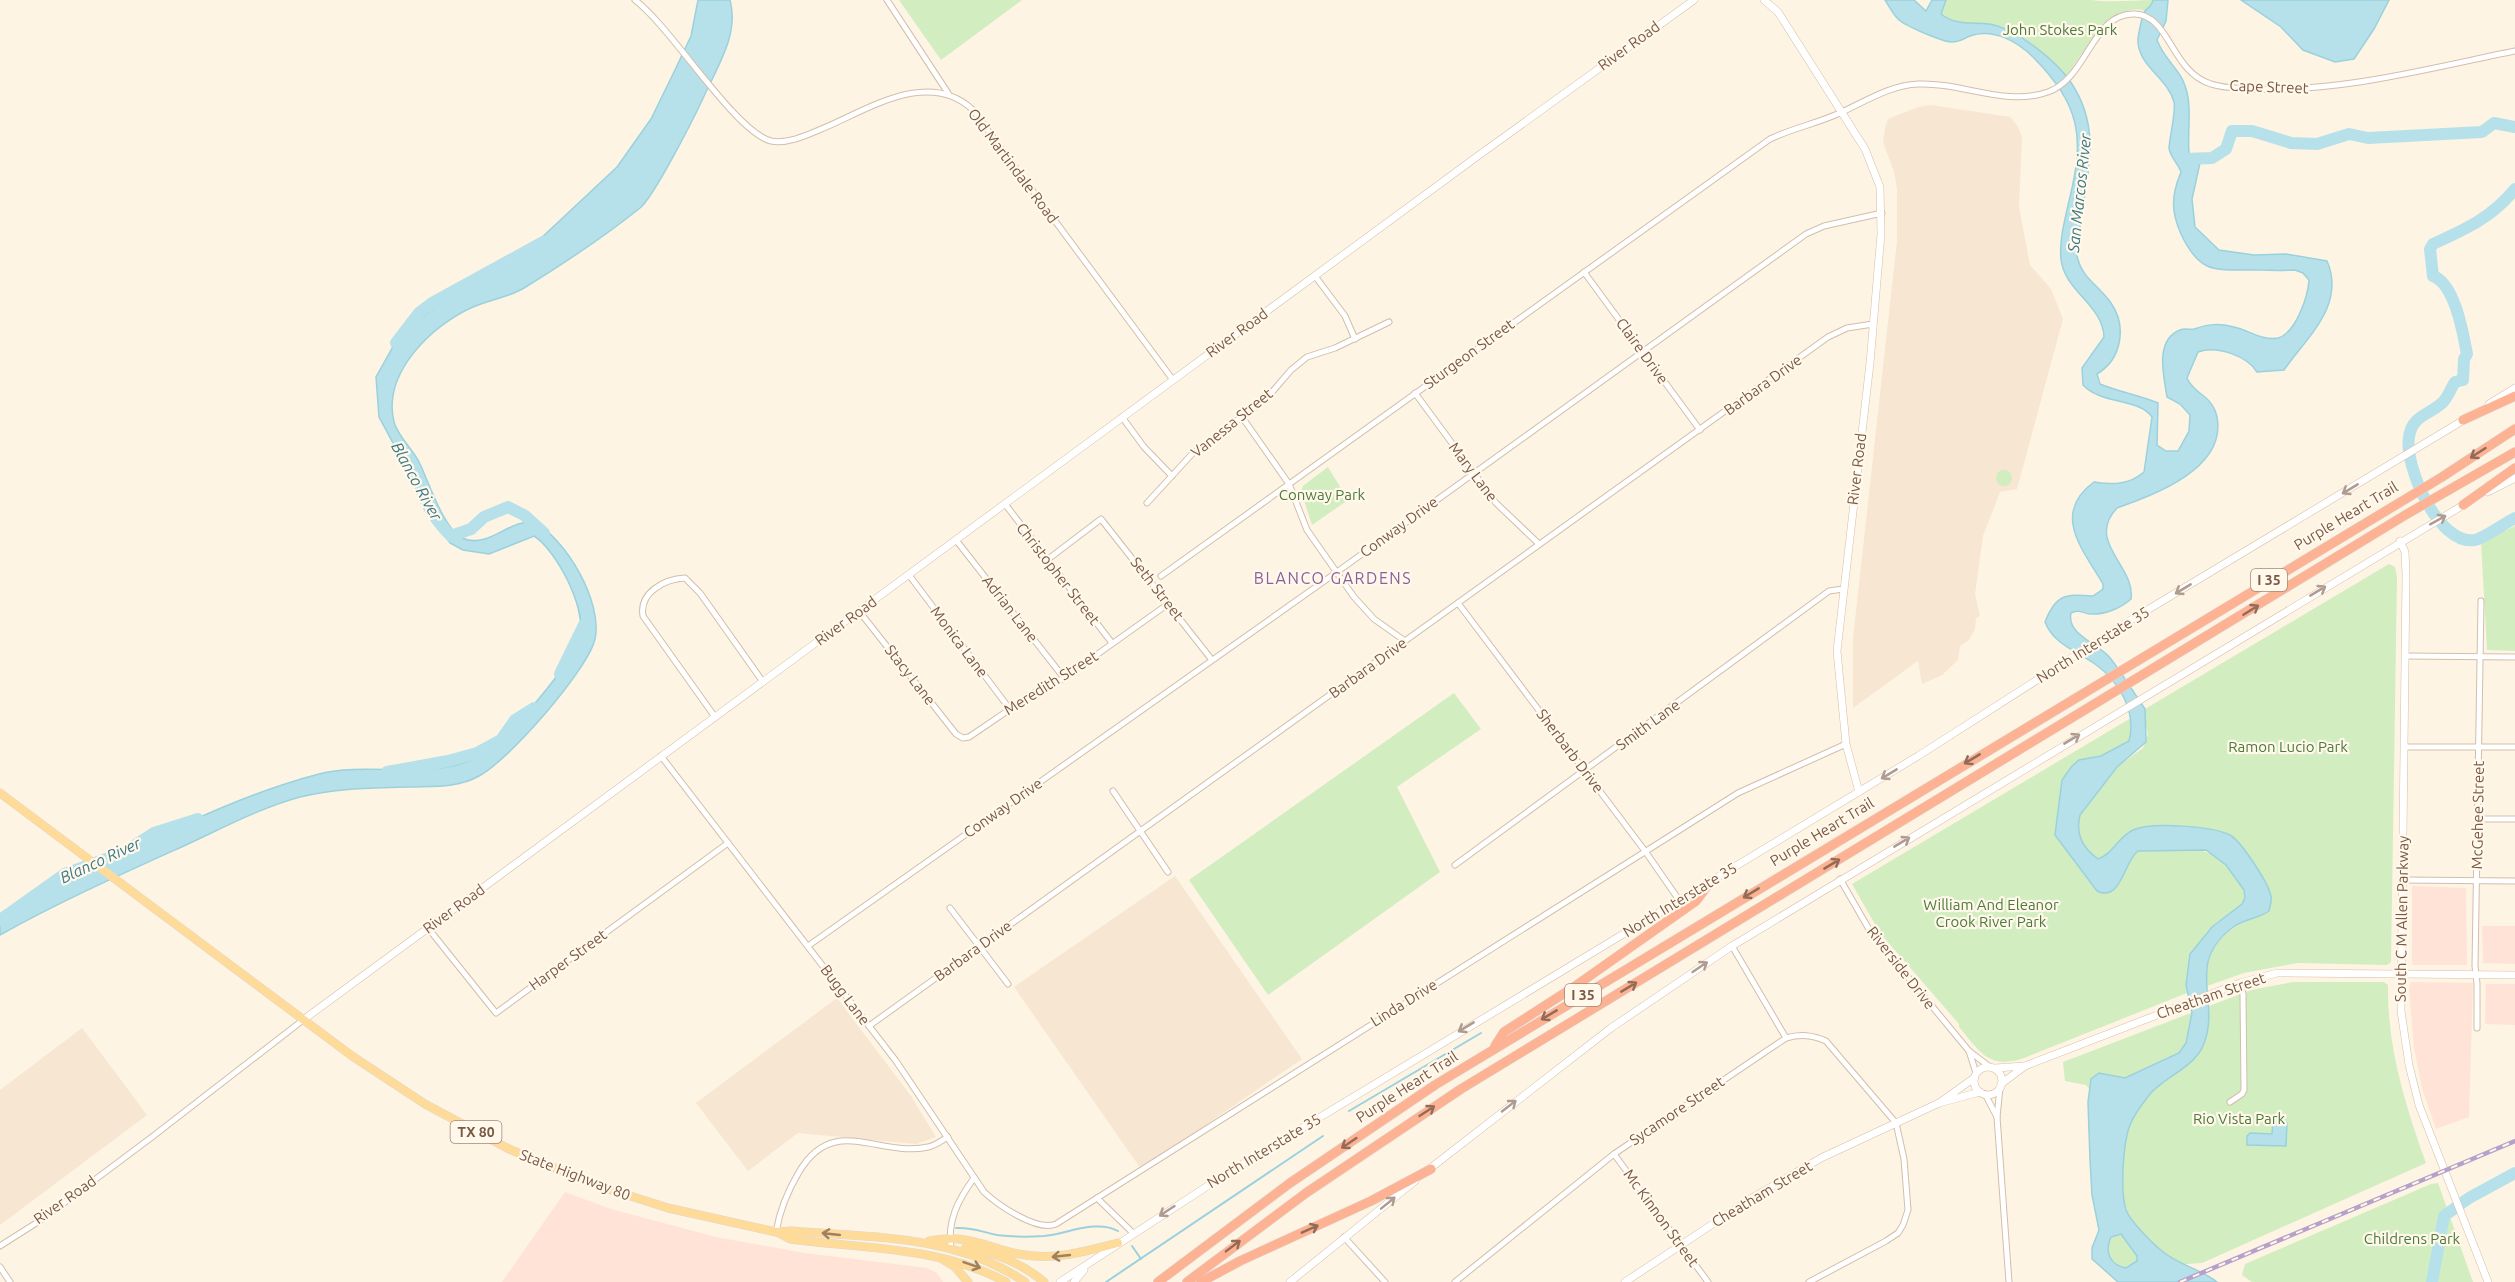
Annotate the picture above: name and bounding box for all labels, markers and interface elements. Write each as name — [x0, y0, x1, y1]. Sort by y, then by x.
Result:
street label: River Road — [1594, 17, 1663, 74]
park label: John Stokes Park — [2003, 21, 2118, 38]
street label: Cape Street — [2229, 77, 2309, 96]
street label: Old Martindale Road — [965, 105, 1062, 226]
water label: San Marcos River — [2064, 132, 2094, 254]
street label: River Road — [1202, 304, 1271, 361]
street label: Claire Drive — [1613, 314, 1672, 387]
street label: Sturgeon Street — [1420, 315, 1517, 392]
street label: Barbara Drive — [1721, 351, 1805, 418]
street label: Vanessa Street — [1188, 385, 1276, 461]
street label: River Road — [1844, 432, 1869, 506]
water label: Blanco River — [388, 439, 446, 524]
street label: Mary Lane — [1446, 439, 1501, 505]
one-way arrow — [2471, 447, 2487, 459]
street label: Purple Heart Trail — [2291, 478, 2401, 553]
one-way arrow — [2342, 483, 2359, 495]
park label: Conway Park — [1279, 486, 1366, 503]
street label: Conway Drive — [1357, 493, 1441, 560]
one-way arrow — [2429, 514, 2446, 526]
street label: Christopher Street — [1013, 519, 1104, 628]
street label: Seth Street — [1127, 554, 1188, 624]
district label: BLANCO GARDENS — [1254, 569, 1412, 587]
road number: I 35 — [2251, 569, 2287, 591]
street label: Adrian Lane — [979, 572, 1042, 645]
one-way arrow — [2175, 584, 2192, 596]
one-way arrow — [2309, 584, 2326, 596]
street label: River Road — [811, 592, 880, 649]
street label: Monica Lane — [927, 603, 992, 680]
street label: North Interstate 35 — [2033, 603, 2152, 686]
one-way arrow — [2242, 604, 2259, 617]
street label: Barbara Drive — [1326, 634, 1410, 701]
street label: Stacy Lane — [882, 641, 939, 708]
street label: Meredith Street — [1001, 647, 1101, 718]
street label: Smith Lane — [1613, 696, 1683, 753]
street label: Sherbarb Drive — [1533, 706, 1607, 796]
one-way arrow — [2063, 733, 2080, 745]
park label: Ramon Lucio Park — [2228, 738, 2348, 755]
one-way arrow — [1964, 754, 1981, 766]
street label: McGehee Street — [2468, 760, 2487, 869]
one-way arrow — [1881, 768, 1898, 780]
street label: Conway Drive — [960, 774, 1045, 841]
street label: Purple Heart Trail — [1767, 794, 1877, 869]
water label: Blanco River — [57, 833, 144, 887]
one-way arrow — [1893, 835, 1910, 847]
street label: South C M Allen Parkway — [2392, 836, 2411, 1002]
one-way arrow — [1823, 857, 1840, 869]
street label: North Interstate 35 — [1620, 859, 1740, 940]
street label: River Road — [419, 880, 488, 937]
one-way arrow — [1743, 887, 1760, 899]
park label: William And Eleanor Crook River Park — [1923, 896, 2059, 930]
street label: Barbara Drive — [931, 917, 1015, 984]
street label: Riverside Drive — [1864, 923, 1939, 1012]
street label: Harper Street — [526, 926, 610, 993]
street label: Bugg Lane — [817, 961, 874, 1028]
one-way arrow — [1692, 961, 1708, 973]
street label: Cheatham Street — [2154, 969, 2268, 1022]
street label: Linda Drive — [1367, 975, 1440, 1030]
one-way arrow — [1620, 980, 1637, 992]
road number: I 35 — [1565, 984, 1601, 1006]
one-way arrow — [1541, 1010, 1558, 1022]
one-way arrow — [1458, 1021, 1475, 1033]
street label: Purple Heart Trail — [1353, 1047, 1461, 1126]
street label: Sycamore Street — [1626, 1073, 1727, 1149]
one-way arrow — [1501, 1099, 1517, 1112]
one-way arrow — [1419, 1104, 1436, 1117]
street label: North Interstate 35 — [1204, 1110, 1324, 1191]
park label: Rio Vista Park — [2193, 1110, 2286, 1127]
road number: TX 80 — [450, 1121, 502, 1143]
one-way arrow — [1341, 1137, 1358, 1149]
street label: State Highway 80 — [517, 1146, 633, 1203]
street label: Cheatham Street — [1708, 1157, 1815, 1230]
street label: Mc Kinnon Street — [1620, 1166, 1703, 1270]
street label: River Road — [30, 1172, 99, 1227]
one-way arrow — [1380, 1197, 1396, 1210]
one-way arrow — [1159, 1205, 1176, 1217]
one-way arrow — [1300, 1223, 1318, 1234]
one-way arrow — [821, 1229, 841, 1240]
park label: Childrens Park — [2364, 1230, 2461, 1247]
one-way arrow — [1225, 1240, 1241, 1253]
one-way arrow — [1052, 1251, 1071, 1262]
one-way arrow — [962, 1261, 981, 1272]

